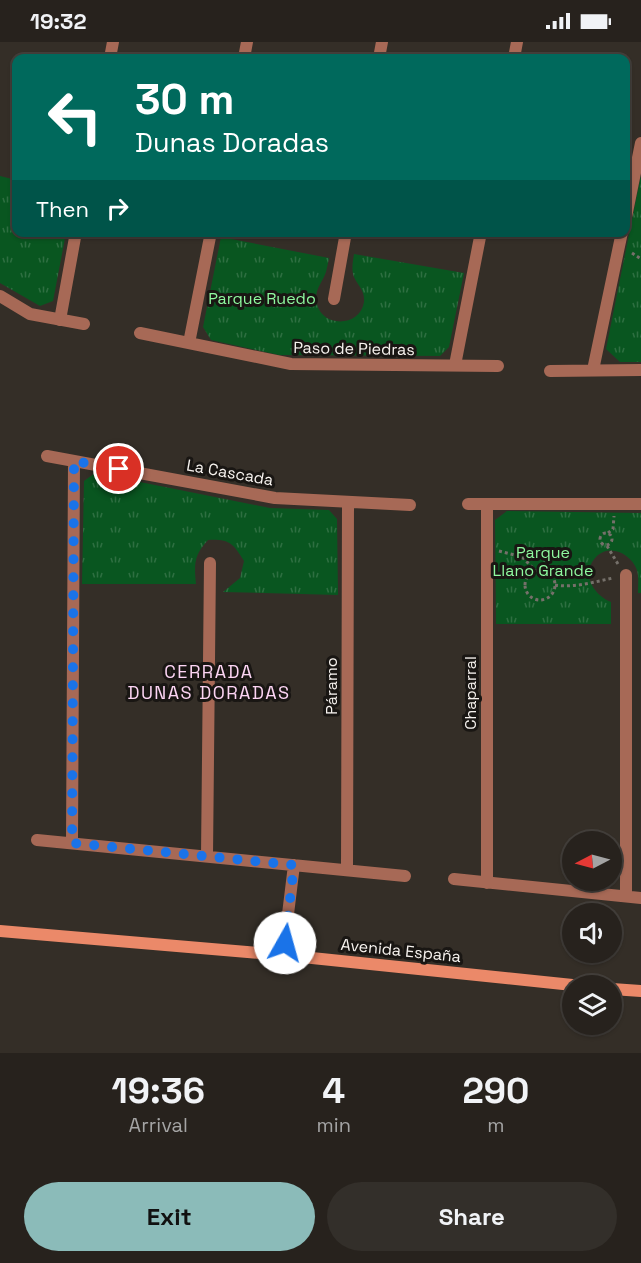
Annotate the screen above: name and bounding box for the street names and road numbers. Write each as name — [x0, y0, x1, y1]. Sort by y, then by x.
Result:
street label: Paso de Piedras — [293, 337, 415, 360]
street label: La Cascada — [185, 455, 275, 490]
street label: Chaparral — [460, 656, 481, 730]
street label: Páramo — [321, 657, 342, 715]
street label: Avenida España — [340, 934, 462, 967]

